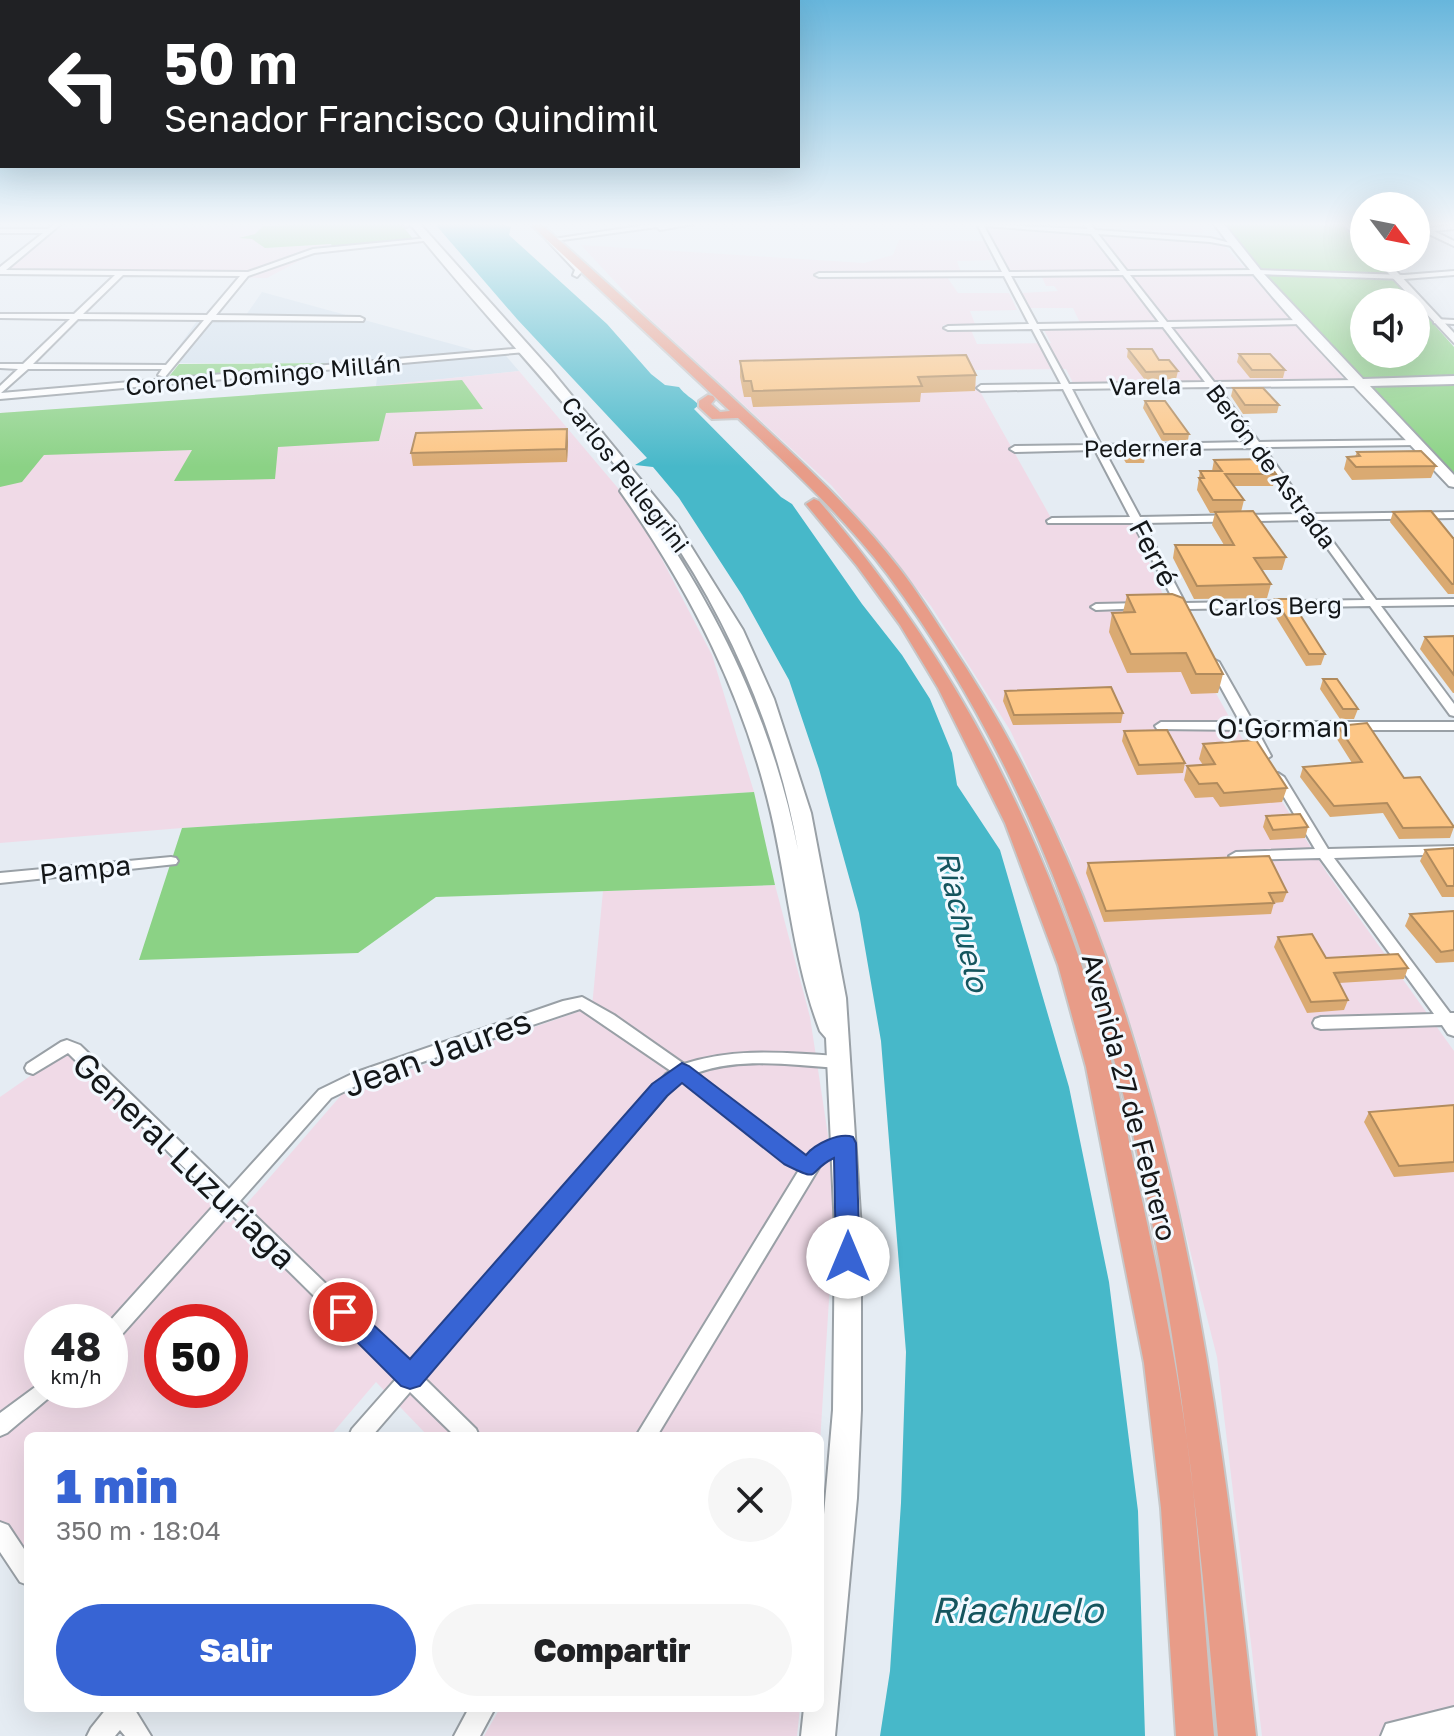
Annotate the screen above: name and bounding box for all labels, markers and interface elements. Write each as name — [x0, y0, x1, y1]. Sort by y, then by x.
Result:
text: 50 m — [164, 29, 298, 96]
icon: left — [32, 32, 136, 136]
text: Senador Francisco Quindimil — [164, 97, 658, 140]
north arrow — [1350, 192, 1430, 272]
map controls — [1350, 192, 1430, 368]
button: sound — [1350, 288, 1430, 368]
street label: Coronel Domingo Millán — [124, 348, 402, 400]
street label: Varela — [1109, 370, 1181, 400]
street label: Berón de Astrada — [1201, 378, 1343, 554]
street label: Carlos Pellegrini — [556, 390, 696, 558]
street label: Pedernera — [1083, 431, 1203, 463]
street label: Ferré — [1123, 514, 1185, 592]
street label: Carlos Berg — [1208, 589, 1342, 621]
street label: O'Gorman — [1217, 709, 1349, 745]
water label: Riachuelo — [929, 847, 997, 997]
street label: Pampa — [38, 848, 132, 890]
street label: Avenida 27 de Febrero — [1076, 950, 1184, 1244]
street label: Jean Jaures — [338, 1000, 536, 1104]
street label: General Luzuriaga — [65, 1043, 305, 1277]
position arrow — [806, 1215, 890, 1299]
pin — [309, 1278, 377, 1346]
icon: arrive — [321, 1290, 365, 1334]
speed limit sign: 50 — [144, 1304, 248, 1408]
text: 48 — [51, 1322, 101, 1370]
text: km/h — [51, 1364, 101, 1388]
text: 1 min — [56, 1456, 178, 1514]
button: close — [708, 1458, 792, 1542]
text: 350 m · 18:04 — [56, 1515, 221, 1546]
water label: Riachuelo — [931, 1588, 1105, 1631]
button: Salir — [56, 1604, 416, 1696]
button: Compartir — [432, 1604, 792, 1696]

